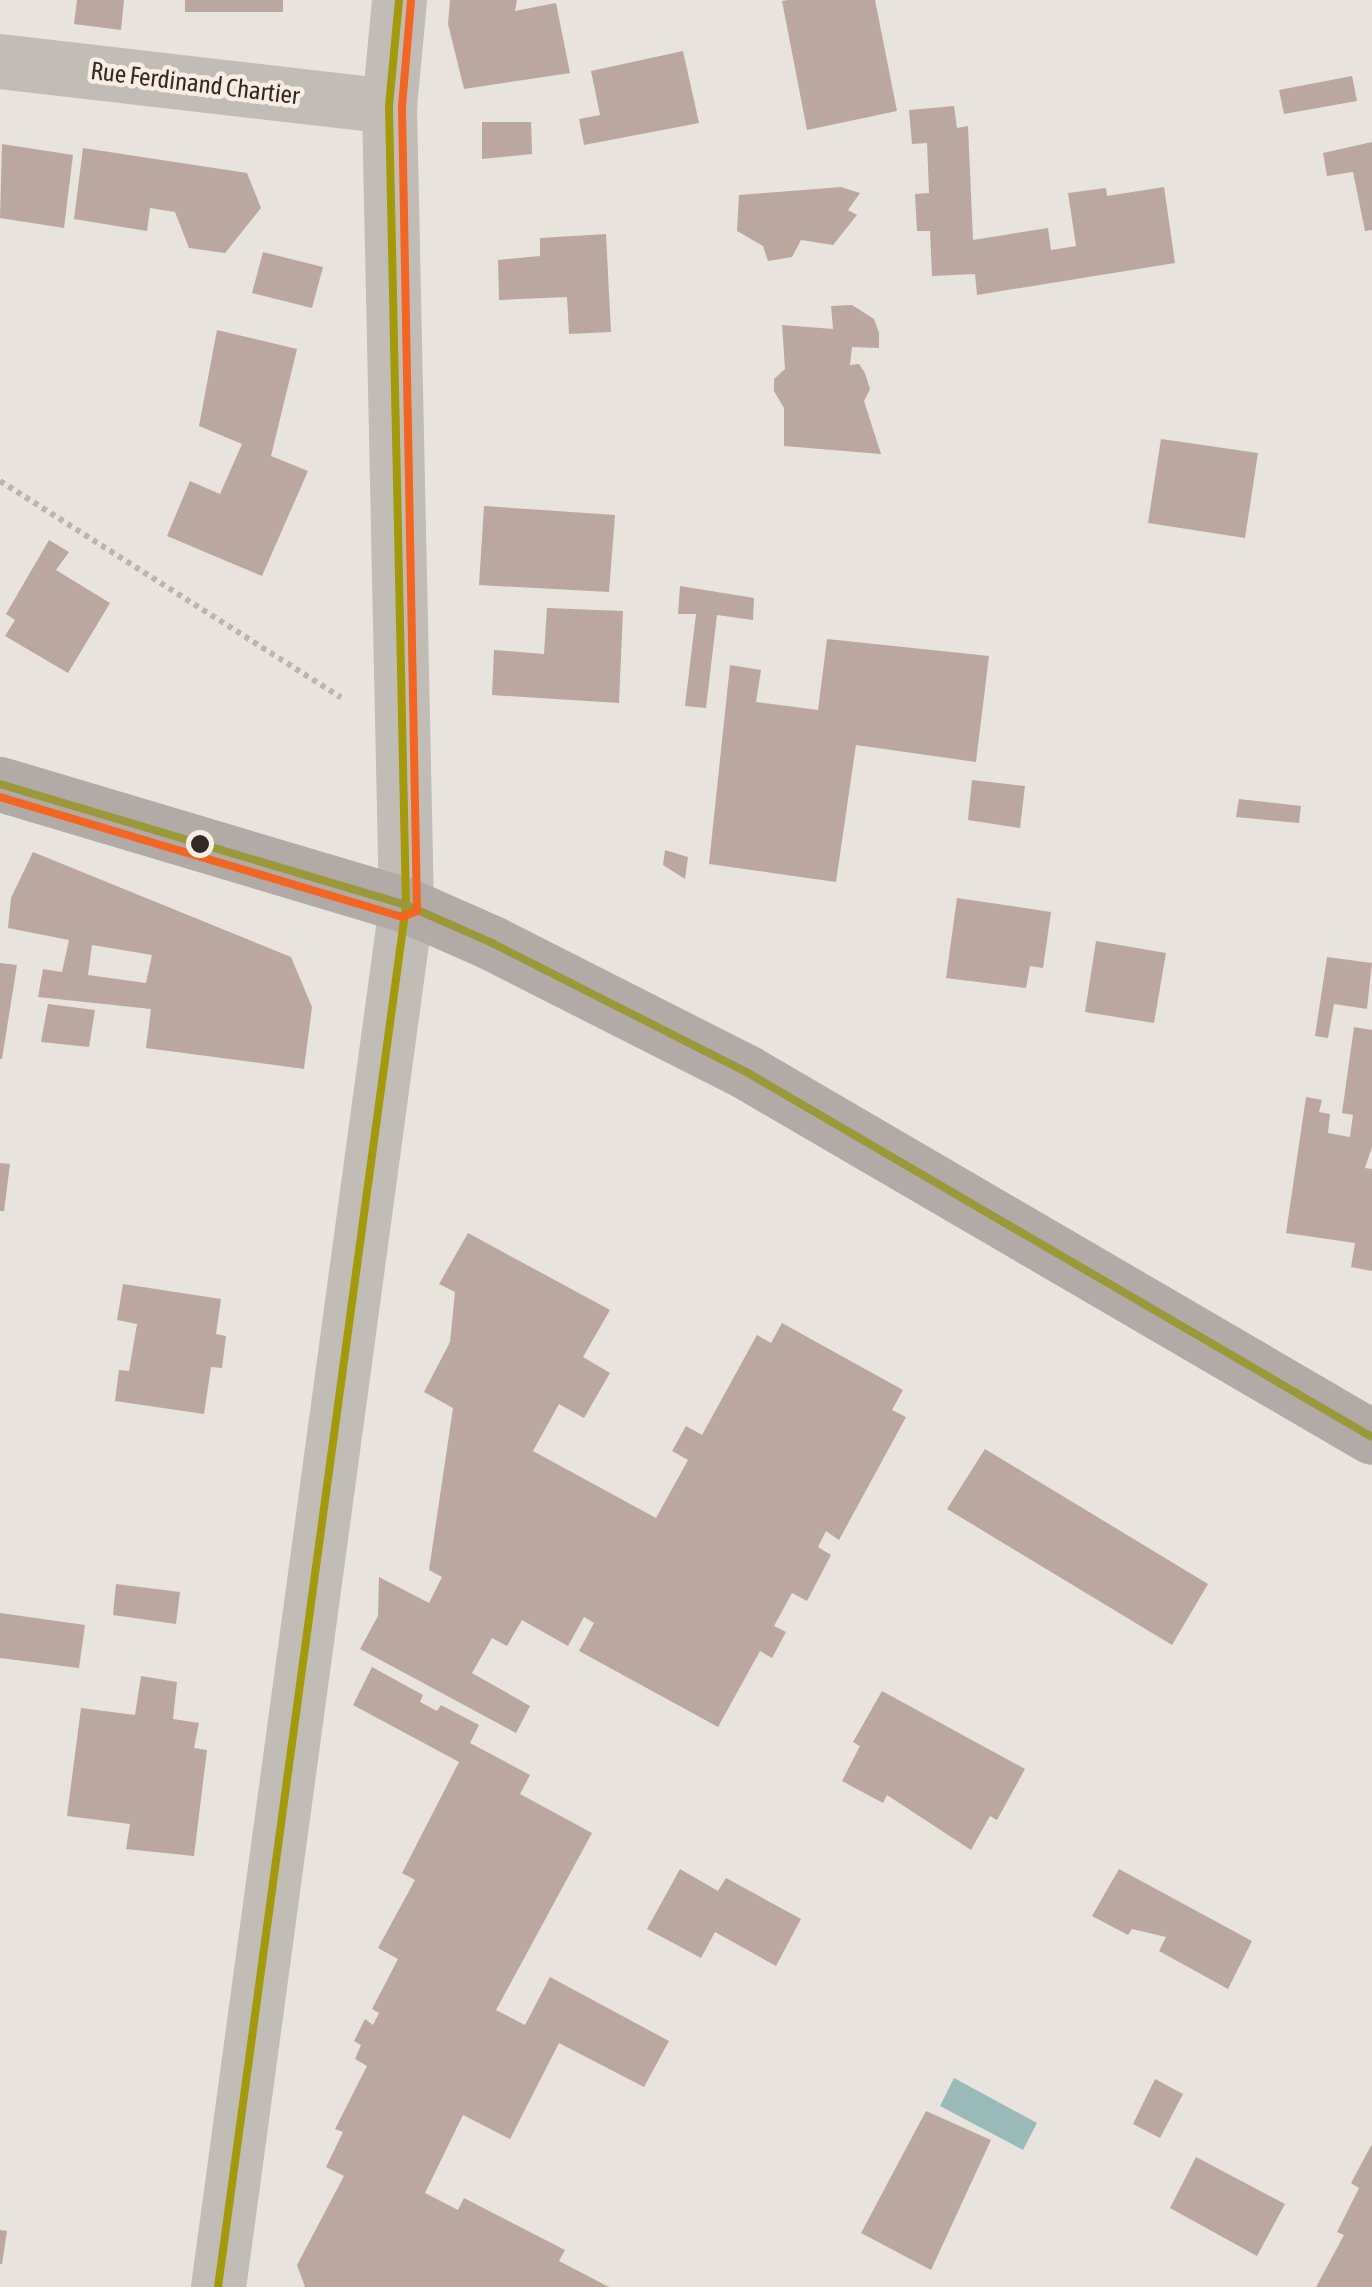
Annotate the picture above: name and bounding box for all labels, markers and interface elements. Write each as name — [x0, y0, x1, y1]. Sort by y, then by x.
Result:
street label: Rue Ferdinand Chartier — [89, 55, 301, 111]
unlabelled marker — [190, 834, 210, 854]

